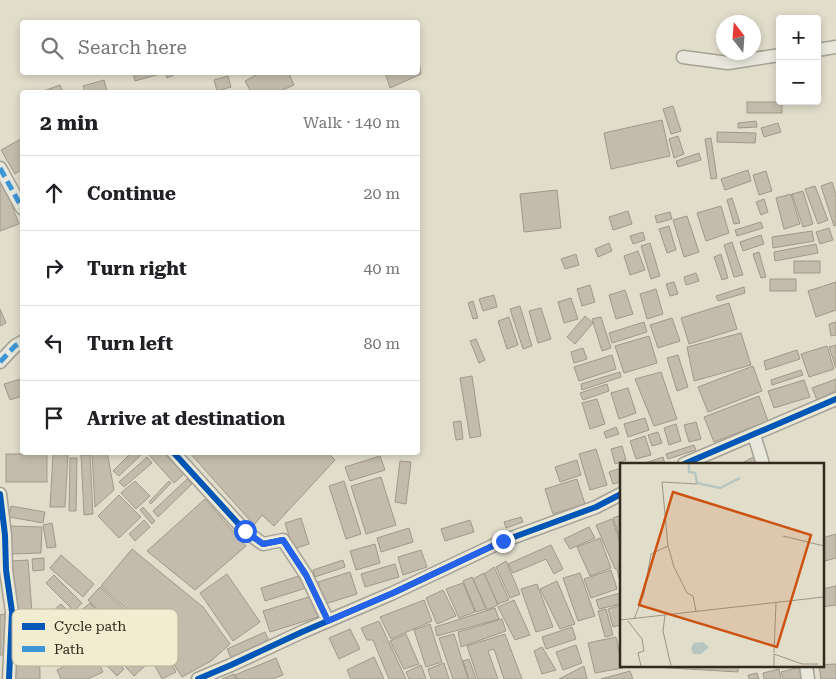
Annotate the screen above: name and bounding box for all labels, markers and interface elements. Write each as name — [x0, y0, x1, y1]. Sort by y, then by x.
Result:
north arrow — [716, 15, 761, 60]
map controls — [776, 15, 821, 105]
button: + — [776, 15, 821, 60]
search box — [20, 20, 420, 75]
icon: search — [38, 34, 66, 62]
text: Search here — [78, 36, 187, 59]
button: − — [776, 60, 821, 105]
text: 2 min — [40, 111, 98, 135]
text: Walk · 140 m — [303, 113, 400, 132]
icon: ahead — [40, 179, 68, 207]
text: Continue — [87, 182, 176, 205]
text: 20 m — [363, 184, 400, 203]
icon: right — [40, 254, 68, 282]
text: Turn right — [87, 257, 187, 280]
text: 40 m — [363, 259, 400, 278]
icon: left — [40, 329, 68, 357]
text: Turn left — [87, 332, 173, 355]
text: 80 m — [363, 334, 400, 353]
icon: arrive — [40, 404, 68, 432]
text: Arrive at destination — [87, 407, 285, 430]
inset map — [620, 463, 824, 666]
route start — [234, 520, 257, 543]
route end — [492, 530, 515, 553]
legend — [12, 609, 178, 666]
text: Cycle path — [54, 618, 126, 634]
text: Path — [54, 641, 84, 657]

